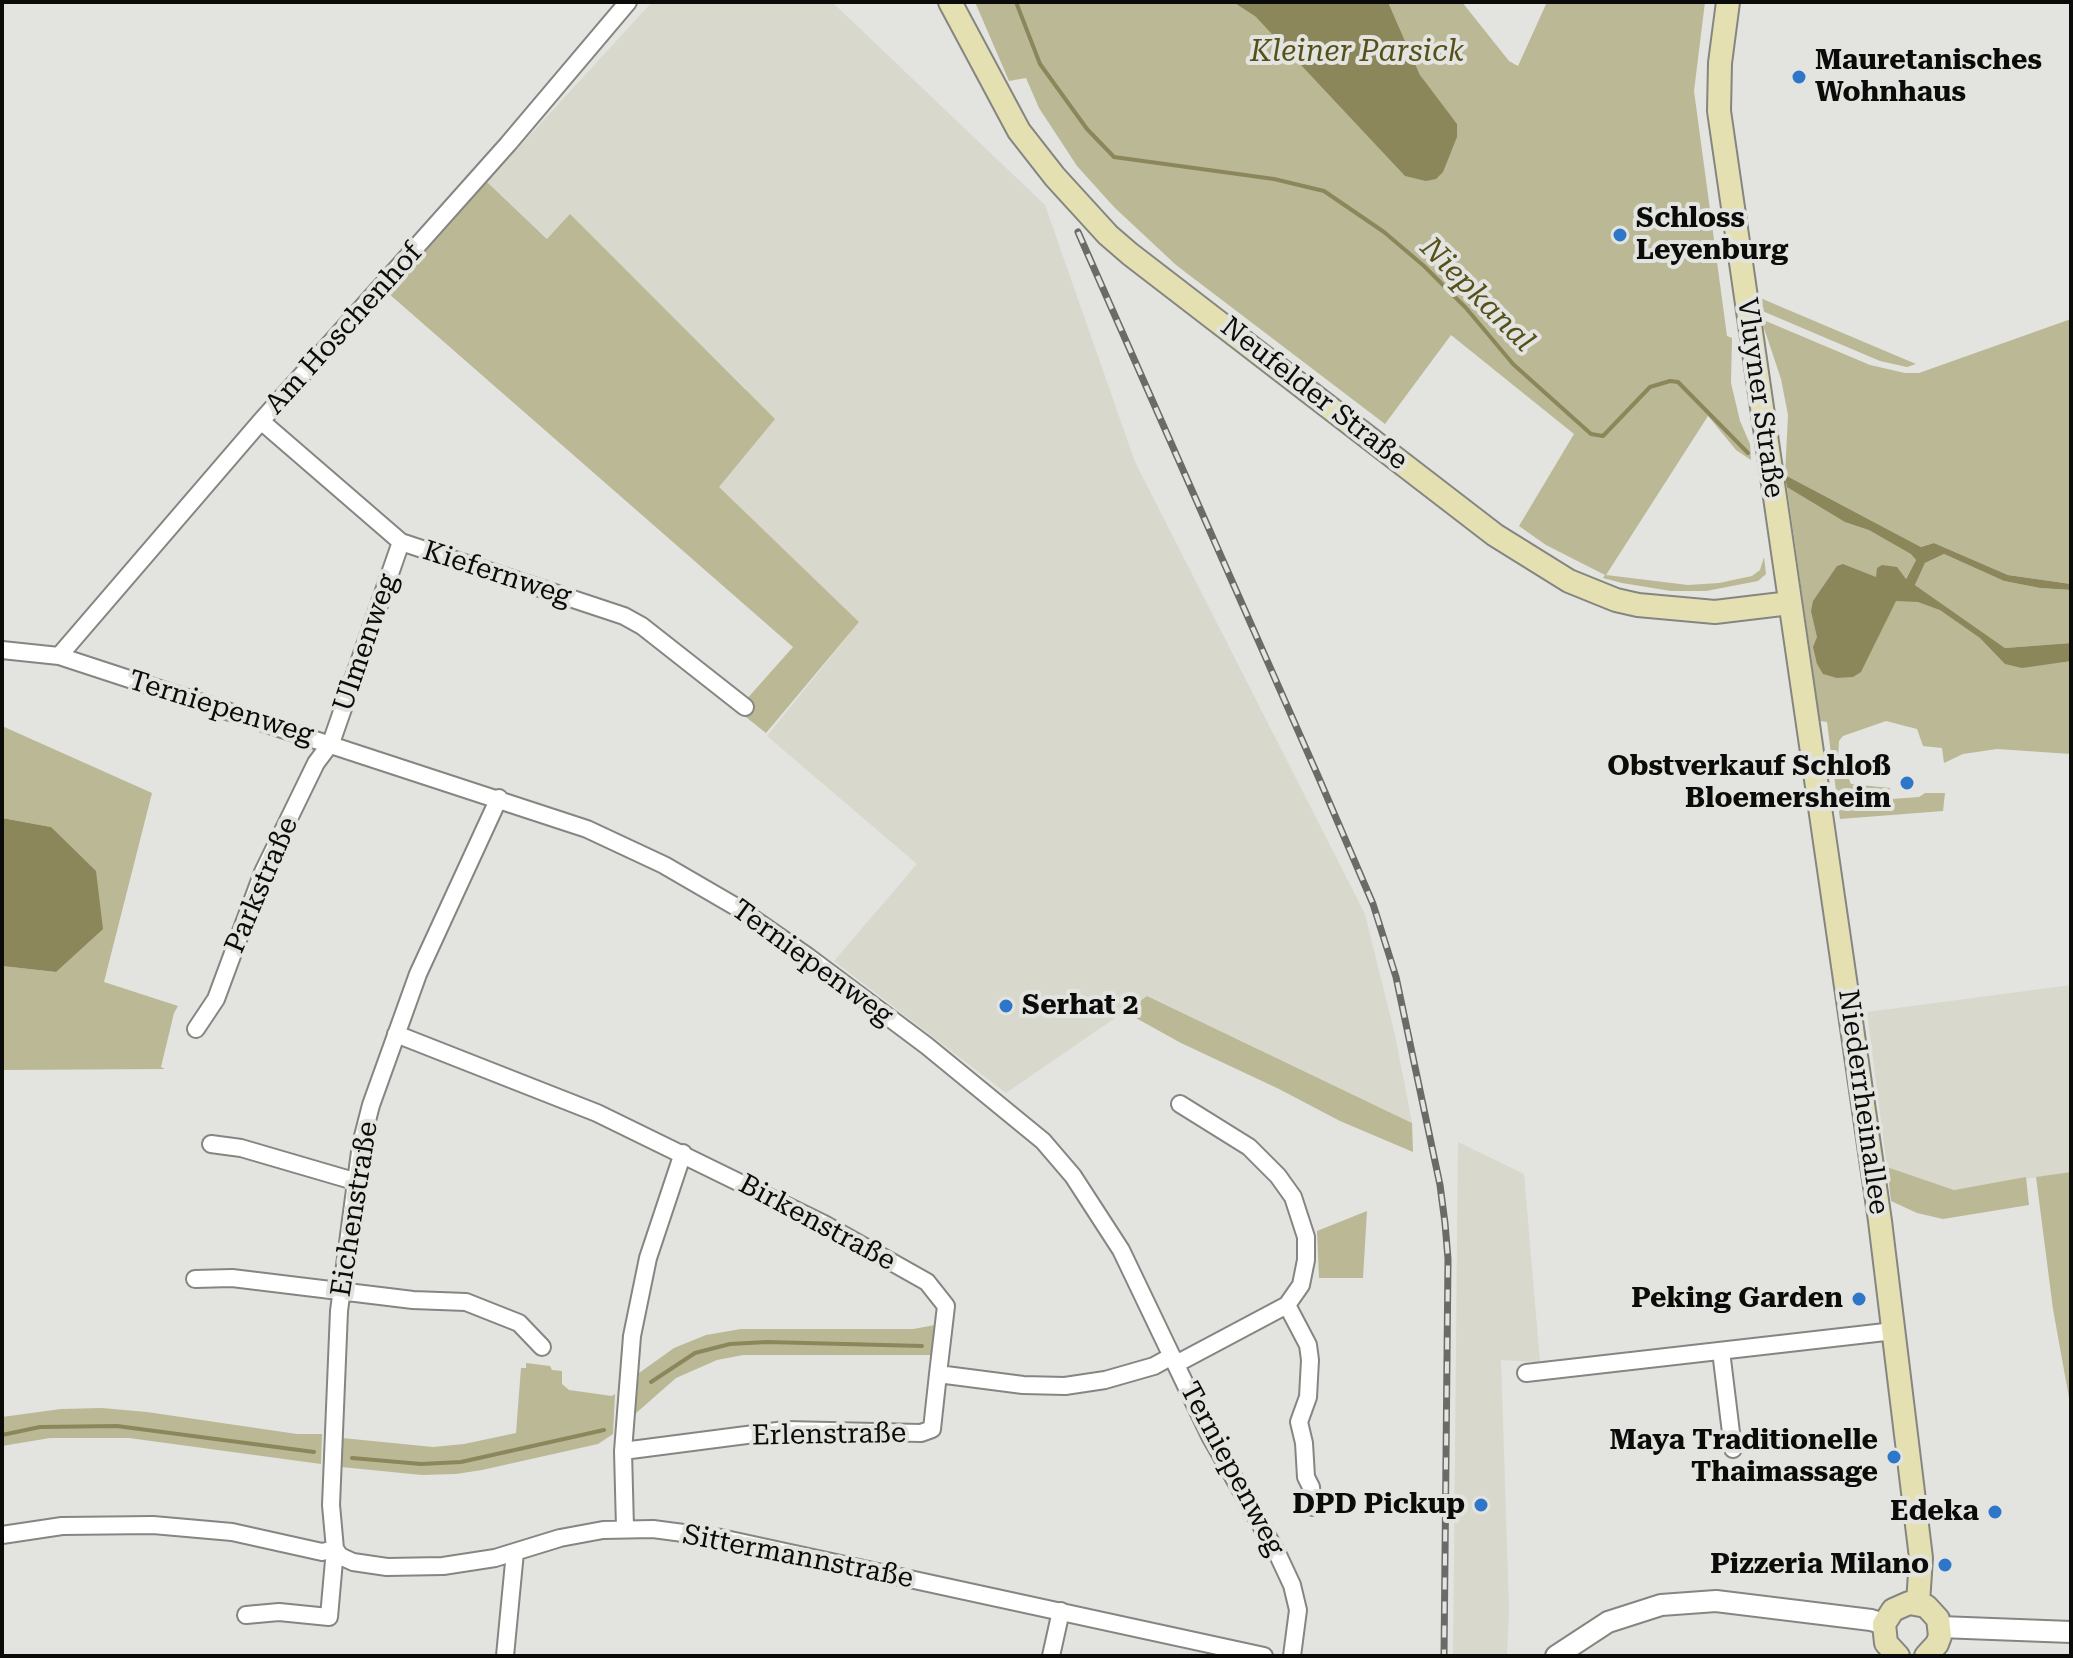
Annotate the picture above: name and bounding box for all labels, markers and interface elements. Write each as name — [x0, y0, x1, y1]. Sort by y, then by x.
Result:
water label: Kleiner Parsick — [1250, 34, 1464, 70]
place label: Mauretanisches Wohnhaus — [1815, 44, 2042, 110]
marker: Mauretanisches Wohnhaus — [1790, 68, 1808, 86]
place label: Schloss Leyenburg — [1636, 202, 1788, 268]
marker: Schloss Leyenburg — [1611, 226, 1629, 244]
water label: Niepkanal — [1412, 230, 1542, 360]
street label: Am Hoschenhof — [259, 237, 429, 421]
street label: Vluyner Straße — [1729, 296, 1791, 500]
street label: Neufelder Straße — [1214, 310, 1414, 478]
street label: Kiefernweg — [419, 534, 575, 614]
street label: Ulmenweg — [327, 570, 405, 716]
street label: Terniepenweg — [125, 664, 317, 752]
place label: Obstverkauf Schloß Bloemersheim — [1607, 750, 1891, 816]
marker: Obstverkauf Schloß Bloemersheim — [1898, 774, 1916, 792]
street label: Parkstraße — [218, 812, 306, 958]
street label: Terniepenweg — [725, 893, 899, 1033]
street label: Niederrheinallee — [1831, 987, 1895, 1217]
place label: Serhat 2 — [1022, 989, 1138, 1023]
marker: Serhat 2 — [997, 997, 1015, 1015]
street label: Eichenstraße — [325, 1119, 385, 1299]
street label: Birkenstraße — [733, 1168, 901, 1278]
place label: Peking Garden — [1631, 1282, 1843, 1316]
marker: Peking Garden — [1850, 1290, 1868, 1308]
street label: Terniepenweg — [1172, 1377, 1292, 1561]
street label: Erlenstraße — [751, 1417, 907, 1453]
place label: Maya Traditionelle Thaimassage — [1609, 1424, 1878, 1490]
marker: Maya Traditionelle Thaimassage — [1885, 1448, 1903, 1466]
place label: DPD Pickup — [1292, 1488, 1465, 1522]
place label: Edeka — [1890, 1495, 1979, 1529]
marker: DPD Pickup — [1472, 1496, 1490, 1514]
marker: Edeka — [1986, 1503, 2004, 1521]
street label: Sittermannstraße — [680, 1518, 916, 1596]
place label: Pizzeria Milano — [1710, 1548, 1929, 1582]
marker: Pizzeria Milano — [1936, 1556, 1954, 1574]

